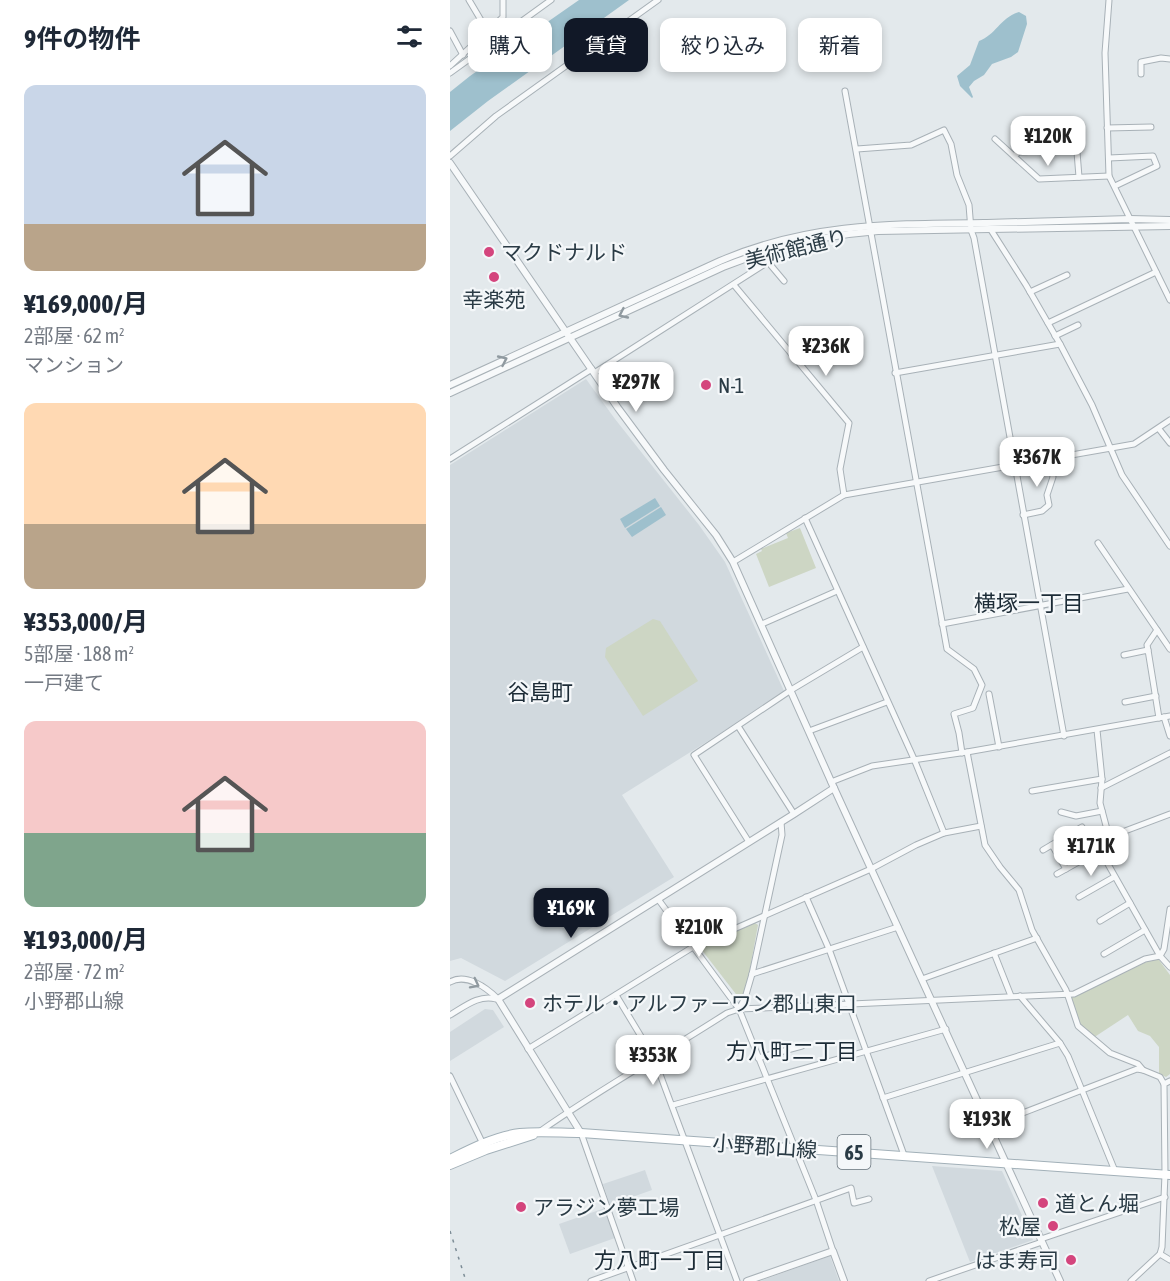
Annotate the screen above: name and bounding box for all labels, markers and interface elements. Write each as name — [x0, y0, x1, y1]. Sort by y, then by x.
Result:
chip: 購入 — [468, 18, 552, 72]
chip: 賃貸 — [564, 18, 648, 72]
chip: 絞り込み — [660, 18, 786, 72]
chip: 新着 — [798, 18, 882, 72]
icon: filters — [393, 20, 426, 53]
text: 9件の物件 — [24, 24, 140, 54]
pin: ¥120K — [1006, 116, 1090, 167]
icon: home — [171, 124, 279, 232]
text: ¥120K — [1025, 124, 1071, 147]
street label: 美術館通り — [742, 224, 850, 272]
place label: マクドナルド — [501, 240, 627, 264]
marker: マクドナルド — [482, 245, 496, 259]
marker: 幸楽苑 — [487, 270, 501, 284]
place label: 幸楽苑 — [463, 287, 526, 311]
text: ¥169,000/月 — [24, 289, 148, 319]
one-way arrow — [618, 306, 629, 318]
text: 2部屋 · 62 m² — [24, 324, 125, 347]
pin: ¥236K — [784, 326, 868, 377]
text: ¥236K — [803, 334, 849, 357]
text: マンション — [24, 353, 124, 376]
one-way arrow — [496, 355, 507, 367]
pin: ¥297K — [594, 362, 678, 413]
text: ¥297K — [613, 370, 659, 393]
place label: N-1 — [718, 373, 744, 397]
marker: N-1 — [699, 378, 713, 392]
pin: ¥367K — [995, 437, 1079, 488]
icon: home — [171, 442, 279, 550]
text: ¥367K — [1014, 445, 1060, 468]
district label: 横塚一丁目 — [974, 590, 1084, 616]
text: ¥353,000/月 — [24, 607, 148, 637]
text: 5部屋 · 188 m² — [24, 642, 134, 665]
text: 一戸建て — [24, 671, 104, 694]
district label: 谷島町 — [507, 679, 573, 705]
icon: home — [171, 760, 279, 868]
pin: ¥171K — [1049, 826, 1133, 877]
text: ¥171K — [1068, 834, 1114, 857]
pin: ¥169K — [529, 888, 613, 939]
text: ¥169K — [548, 896, 594, 919]
pin: ¥210K — [657, 907, 741, 958]
text: ¥210K — [676, 915, 722, 938]
text: ¥193,000/月 — [24, 925, 148, 955]
text: 2部屋 · 72 m² — [24, 960, 125, 983]
one-way arrow — [469, 976, 480, 988]
text: 小野郡山線 — [24, 989, 124, 1012]
place label: ホテル・アルファ－ワン郡山東口 — [542, 991, 857, 1015]
marker: ホテル・アルファ－ワン郡山東口 — [523, 996, 537, 1010]
pin: ¥353K — [611, 1035, 695, 1086]
district label: 方八町二丁目 — [726, 1038, 858, 1064]
text: ¥353K — [630, 1043, 676, 1066]
pin: ¥193K — [945, 1099, 1029, 1150]
text: ¥193K — [964, 1107, 1010, 1130]
street label: 小野郡山線 — [712, 1130, 818, 1162]
road number: 65 — [838, 1135, 870, 1169]
place label: 道とん堀 — [1055, 1191, 1139, 1215]
place label: アラジン夢工場 — [533, 1195, 680, 1219]
marker: 道とん堀 — [1036, 1196, 1050, 1210]
marker: アラジン夢工場 — [514, 1200, 528, 1214]
place label: 松屋 — [999, 1214, 1041, 1238]
marker: 松屋 — [1046, 1219, 1060, 1233]
district label: 方八町一丁目 — [594, 1247, 726, 1273]
place label: はま寿司 — [975, 1248, 1059, 1272]
marker: はま寿司 — [1064, 1253, 1078, 1267]

